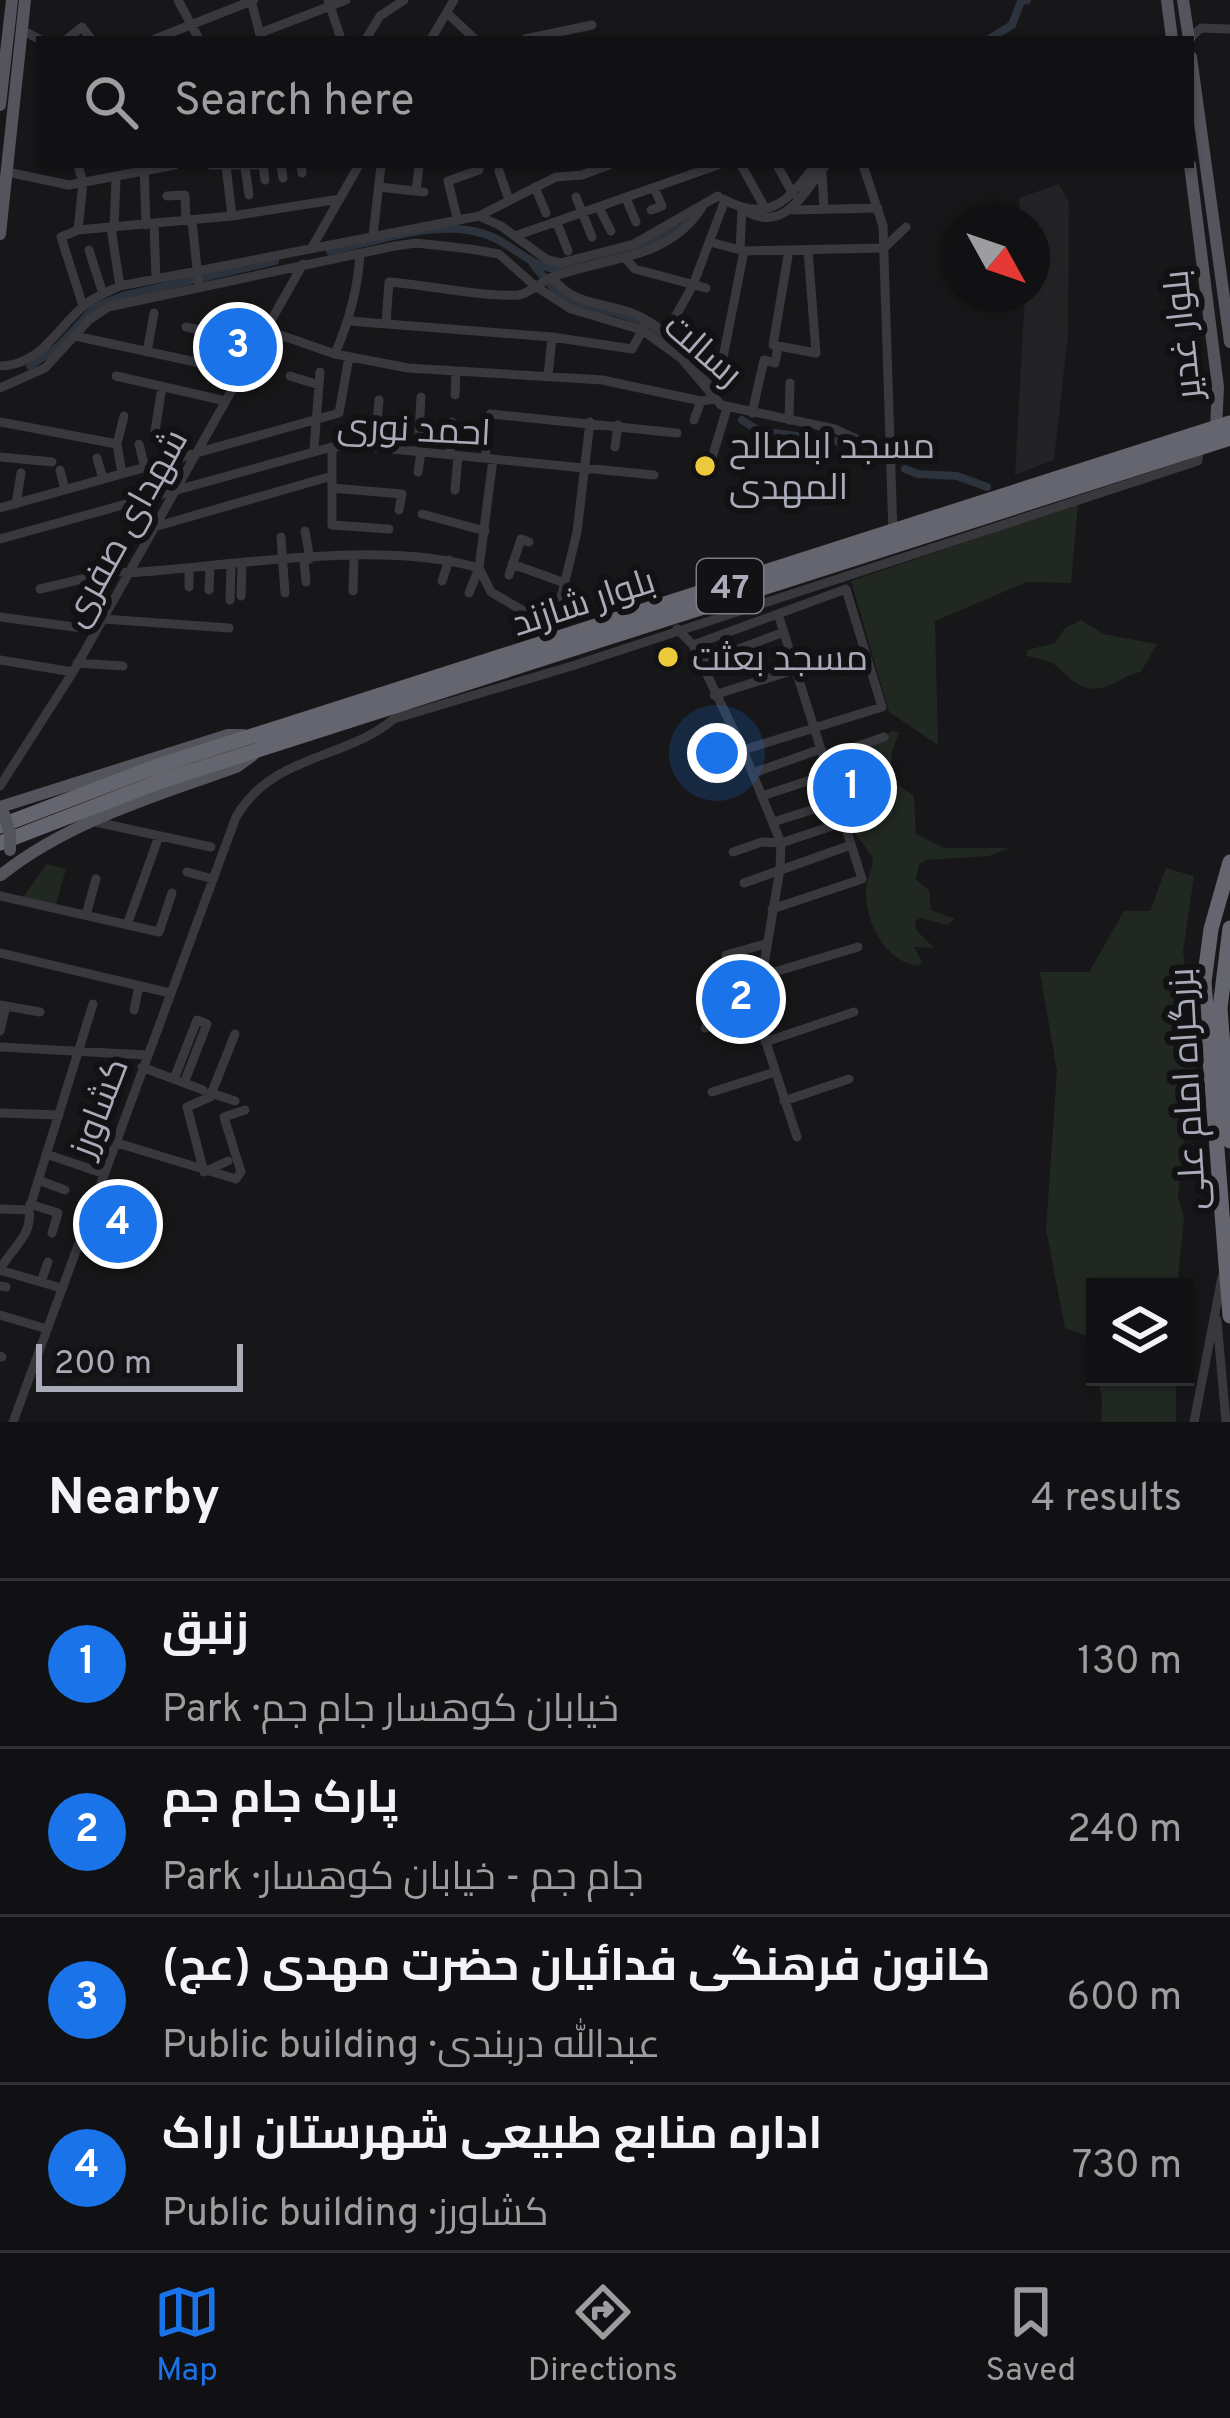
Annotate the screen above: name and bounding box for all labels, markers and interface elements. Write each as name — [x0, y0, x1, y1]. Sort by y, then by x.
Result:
search box — [36, 36, 1194, 168]
icon: search — [78, 69, 144, 135]
text: Search here — [174, 74, 414, 131]
north arrow — [942, 204, 1050, 312]
street label: بلوار غدیر — [1155, 267, 1215, 404]
pin: 3 — [199, 302, 277, 392]
street label: رسالت — [653, 305, 750, 399]
street label: احمد نوری — [336, 405, 492, 459]
street label: شهدای صفری — [54, 422, 201, 636]
place label: مسجد اباصالح المهدی — [729, 426, 935, 513]
marker: مسجد اباصالح المهدی — [692, 453, 718, 479]
road number: 47 — [697, 559, 763, 613]
street label: بلوار شازند — [507, 560, 662, 650]
place label: مسجد بعثت — [692, 638, 868, 684]
marker: مسجد بعثت — [655, 644, 681, 670]
your location — [687, 723, 747, 783]
pin: 1 — [813, 743, 891, 833]
pin: 2 — [702, 954, 780, 1044]
street label: بزرگراه امام علی — [1161, 966, 1219, 1211]
street label: کشاورز — [61, 1052, 142, 1166]
pin: 4 — [79, 1179, 157, 1269]
map controls — [1086, 1278, 1194, 1386]
button: layers — [1086, 1278, 1194, 1386]
scale bar — [36, 1338, 243, 1391]
text: 200 m — [54, 1344, 152, 1386]
text: Nearby — [48, 1468, 220, 1533]
text: 4 results — [1031, 1476, 1182, 1525]
text: زنبق — [162, 1604, 249, 1661]
text: 1 — [79, 1639, 95, 1688]
text: 130 m — [1077, 1639, 1182, 1688]
text: Park · خیابان کوهسار جام جم — [162, 1687, 619, 1736]
text: پارک جام جم — [162, 1772, 398, 1829]
text: 2 — [75, 1807, 99, 1856]
text: 240 m — [1067, 1807, 1182, 1856]
text: Park · جام جم - خیابان کوهسار — [162, 1855, 644, 1904]
text: کانون فرهنگی فدائیان حضرت مهدی (عج) — [162, 1940, 990, 1997]
text: 3 — [75, 1975, 99, 2024]
text: 600 m — [1067, 1975, 1182, 2024]
text: Public building · عبدالله دربندی — [162, 2023, 660, 2072]
text: اداره منابع طبیعی شهرستان اراک — [162, 2108, 822, 2165]
text: 4 — [74, 2143, 100, 2192]
text: 730 m — [1072, 2143, 1182, 2192]
text: Public building · کشاورز — [162, 2191, 549, 2240]
tab: Map — [154, 2279, 220, 2393]
tab: Directions — [528, 2279, 678, 2393]
tab: Saved — [985, 2279, 1076, 2393]

